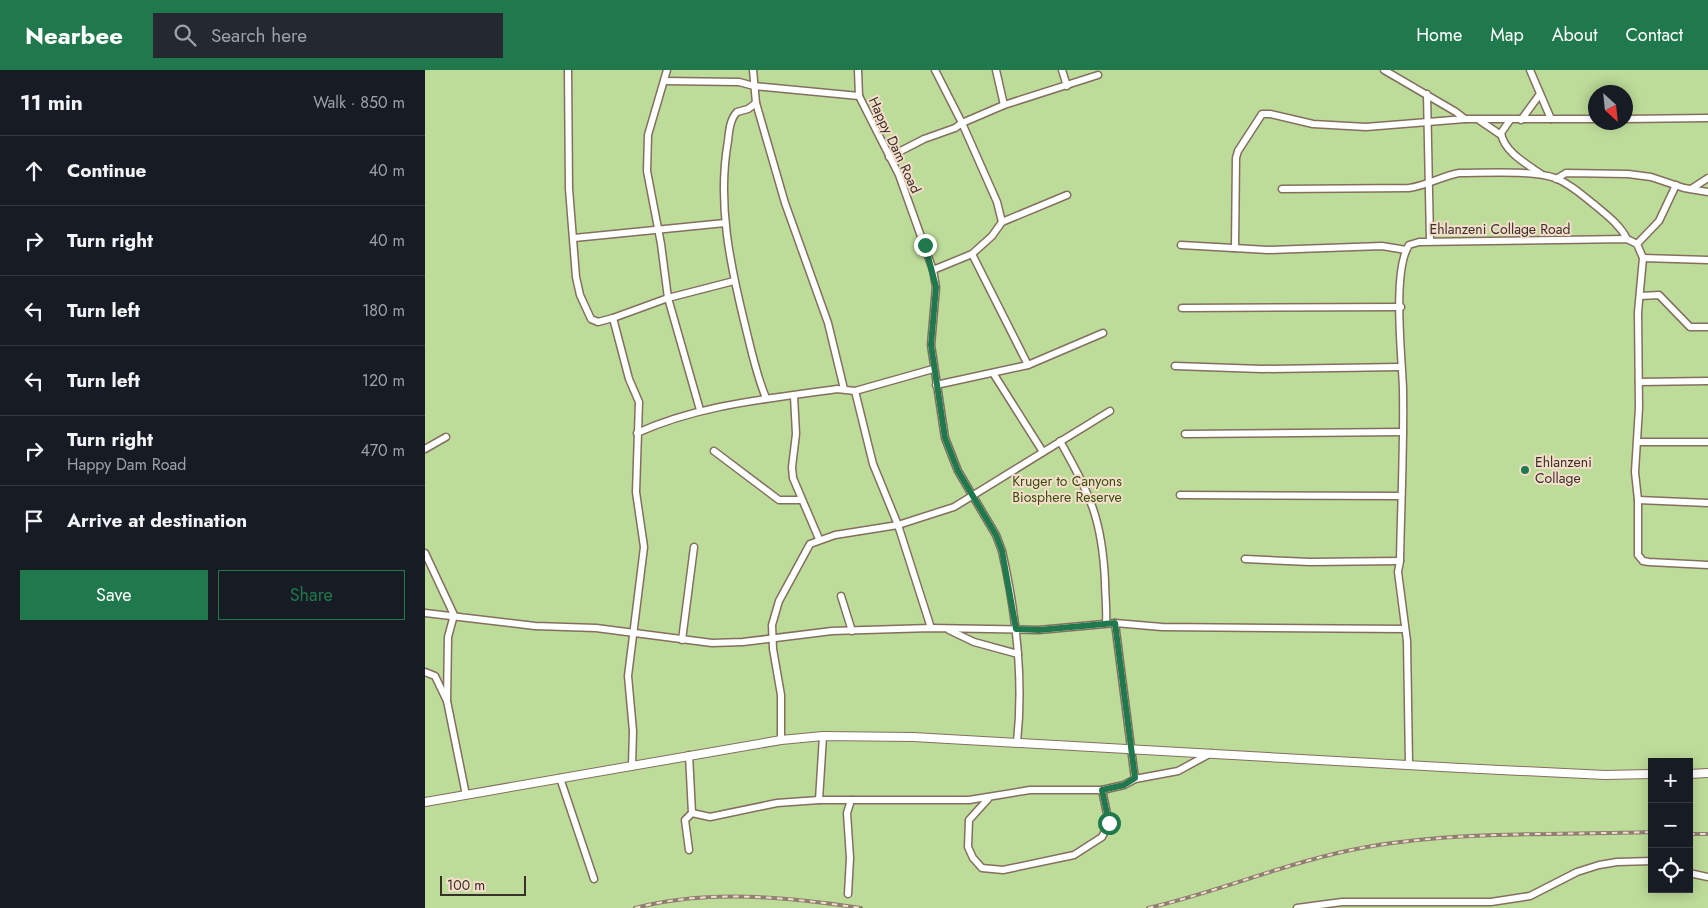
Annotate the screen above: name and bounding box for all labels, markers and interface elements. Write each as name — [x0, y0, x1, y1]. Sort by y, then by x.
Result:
search box — [153, 13, 503, 58]
text: Nearbee — [25, 18, 123, 53]
icon: search — [171, 21, 199, 49]
text: Search here — [211, 22, 307, 49]
text: Home — [1416, 22, 1462, 48]
text: Map — [1490, 22, 1524, 48]
text: About — [1552, 22, 1597, 48]
text: Contact — [1625, 22, 1683, 48]
north arrow — [1588, 85, 1633, 130]
text: 11 min — [20, 88, 83, 118]
text: Walk · 850 m — [313, 91, 405, 114]
street label: Happy Dam Road — [864, 93, 926, 197]
icon: ahead — [20, 157, 48, 185]
text: Continue — [67, 157, 146, 184]
text: 40 m — [369, 159, 405, 182]
street label: Ehlanzeni Collage Road — [1430, 219, 1570, 239]
icon: right — [20, 227, 48, 255]
text: Turn right — [67, 227, 153, 254]
text: 40 m — [369, 229, 405, 252]
route end — [914, 234, 937, 257]
icon: left — [20, 297, 48, 325]
text: Turn left — [67, 297, 140, 324]
text: 180 m — [362, 299, 405, 322]
icon: left — [20, 367, 48, 395]
text: Turn left — [67, 367, 140, 394]
text: 120 m — [362, 369, 405, 392]
text: Turn right — [67, 426, 153, 453]
icon: right — [20, 437, 48, 465]
text: 470 m — [360, 439, 405, 462]
place label: Ehlanzeni Collage — [1535, 452, 1592, 488]
text: Happy Dam Road — [67, 453, 186, 476]
marker: Ehlanzeni Collage — [1519, 464, 1531, 476]
park label: Kruger to Canyons Biosphere Reserve — [1012, 471, 1122, 507]
icon: arrive — [20, 507, 48, 535]
text: Arrive at destination — [67, 507, 247, 534]
button: Save — [20, 570, 208, 620]
button: Share — [218, 570, 405, 620]
map controls — [1648, 758, 1693, 893]
button: + — [1648, 758, 1693, 803]
button: − — [1648, 803, 1693, 848]
route start — [1098, 812, 1121, 835]
button: locate — [1648, 848, 1693, 893]
scale bar — [440, 873, 526, 896]
text: 100 m — [447, 875, 485, 895]

